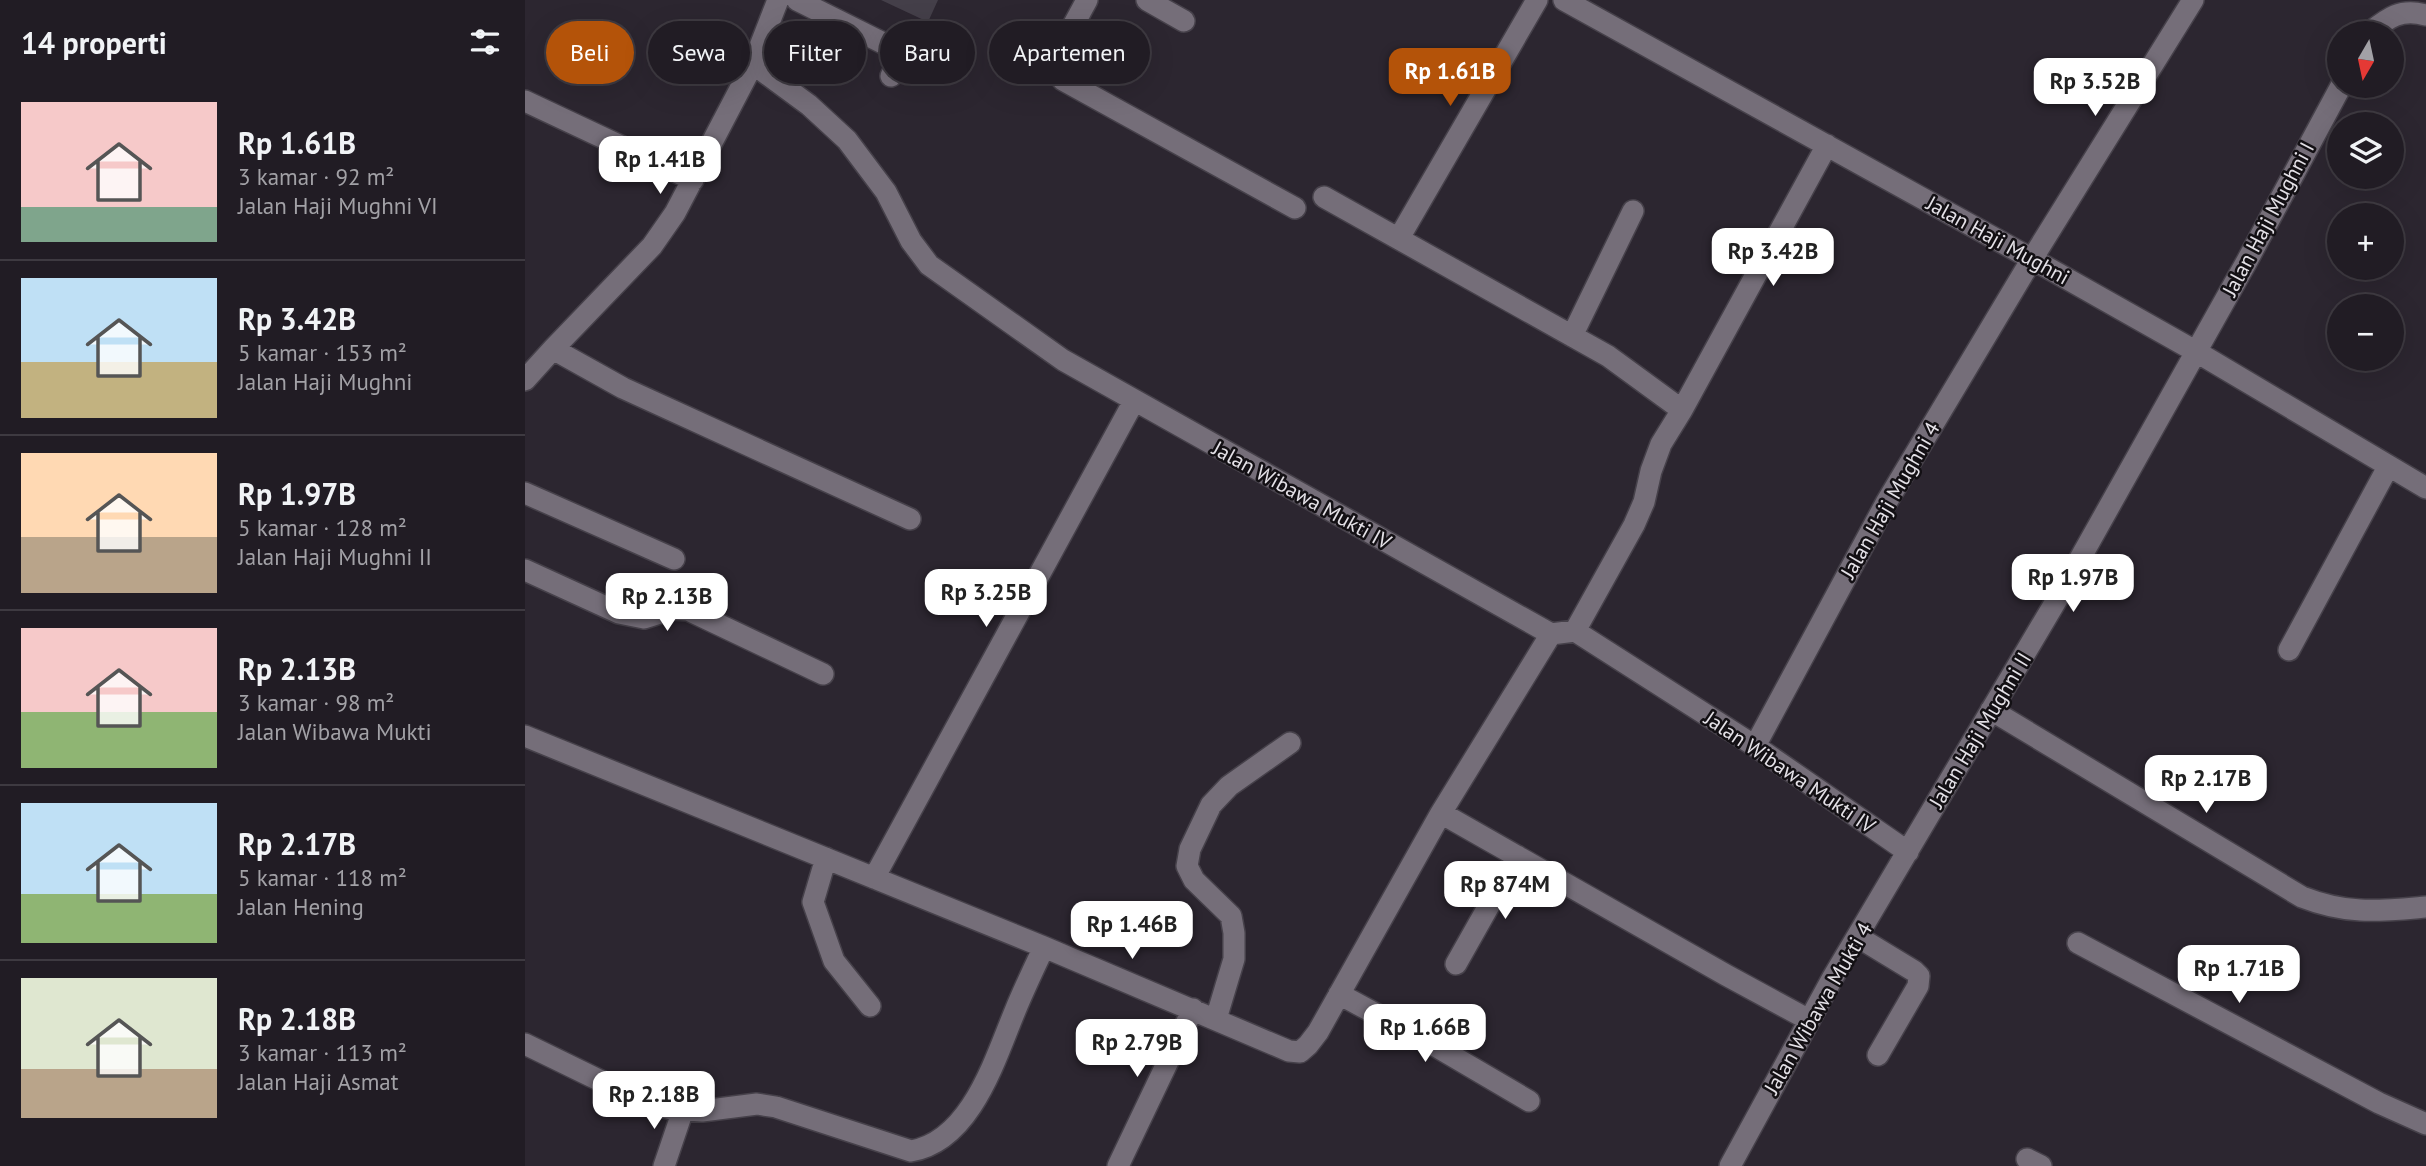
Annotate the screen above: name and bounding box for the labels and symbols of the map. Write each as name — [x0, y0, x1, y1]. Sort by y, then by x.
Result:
north arrow — [2327, 21, 2405, 98]
pin: Rp 1.61B — [1378, 48, 1522, 108]
pin: Rp 3.52B — [2023, 58, 2167, 118]
pin: Rp 1.41B — [588, 136, 732, 196]
street label: Jalan Haji Mughni I — [2215, 137, 2320, 302]
street label: Jalan Haji Mughni — [1921, 189, 2074, 290]
pin: Rp 3.42B — [1701, 229, 1845, 288]
street label: Jalan Haji Mughni 4 — [1834, 417, 1946, 584]
street label: Jalan Wibawa Mukti IV — [1207, 434, 1396, 555]
pin: Rp 1.97B — [2001, 554, 2145, 614]
pin: Rp 3.25B — [914, 570, 1058, 629]
pin: Rp 2.13B — [595, 574, 739, 633]
street label: Jalan Haji Mughni II — [1922, 647, 2037, 814]
street label: Jalan Wibawa Mukti IV — [1699, 704, 1881, 839]
pin: Rp 2.17B — [2134, 756, 2278, 815]
pin: Rp 874M — [1440, 862, 1570, 921]
pin: Rp 1.46B — [1060, 902, 1204, 961]
street label: Jalan Wibawa Mukti 4 — [1757, 917, 1878, 1100]
pin: Rp 1.71B — [2167, 946, 2311, 1005]
pin: Rp 1.66B — [1353, 1004, 1497, 1064]
pin: Rp 2.79B — [1065, 1020, 1209, 1079]
pin: Rp 2.18B — [582, 1072, 726, 1131]

